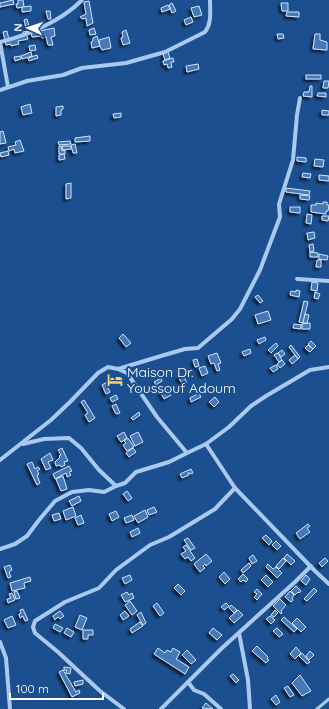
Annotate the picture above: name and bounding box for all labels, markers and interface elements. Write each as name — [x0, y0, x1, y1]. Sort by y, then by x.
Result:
north arrow — [8, 8, 48, 48]
text: N — [11, 23, 25, 32]
place label: Maison Dr. Youssouf Adoum — [127, 363, 236, 397]
hotel icon: Maison Dr. Youssouf Adoum — [106, 371, 124, 389]
scale bar — [10, 675, 103, 701]
text: 100 m — [16, 681, 49, 696]

